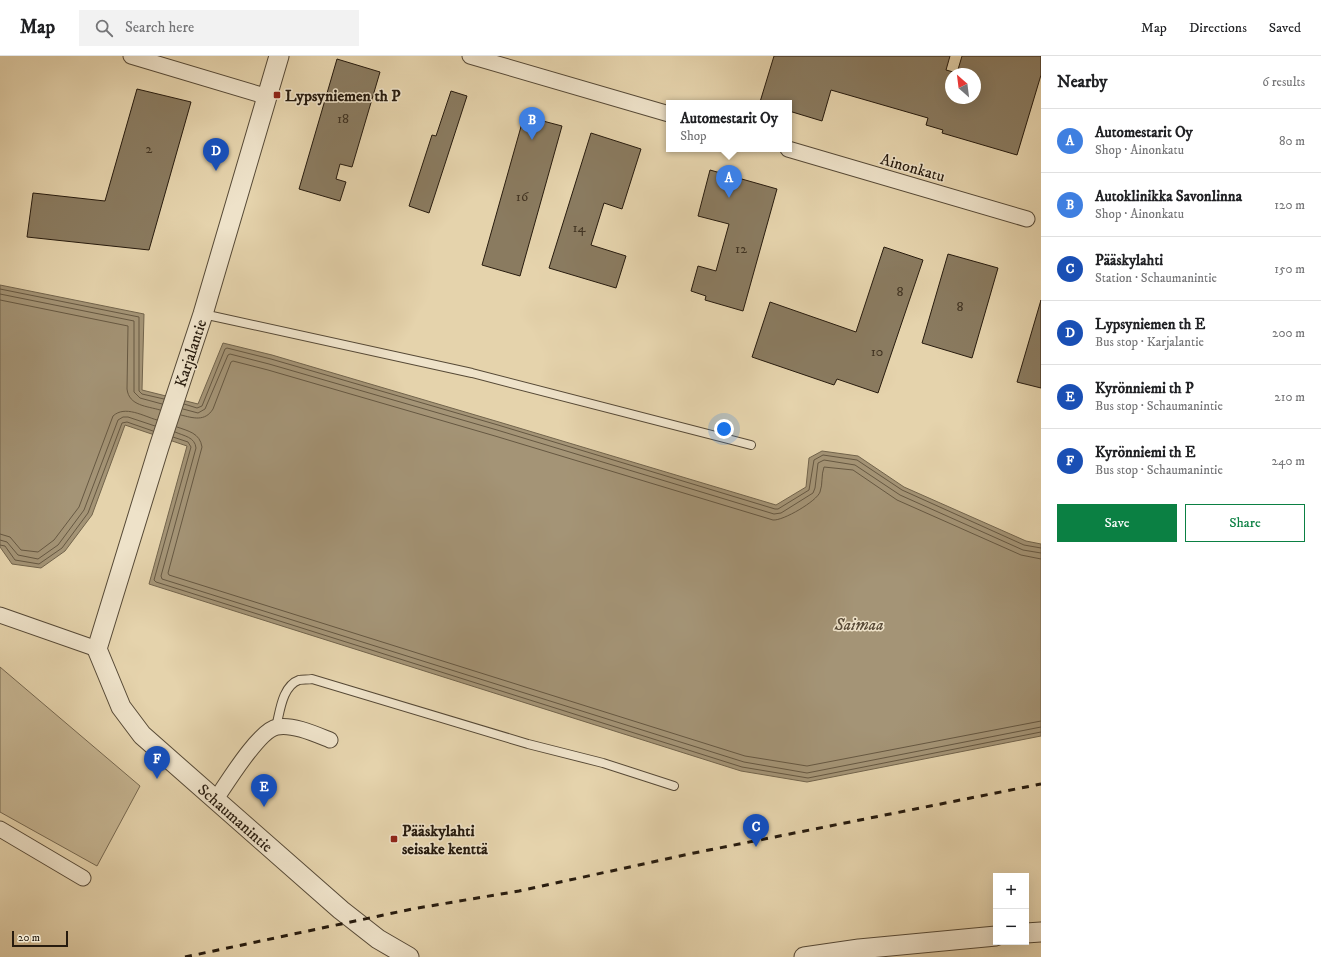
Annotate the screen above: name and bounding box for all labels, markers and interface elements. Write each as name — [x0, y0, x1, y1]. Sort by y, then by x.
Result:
search box — [79, 10, 359, 46]
text: Map — [20, 16, 55, 39]
icon: search — [93, 17, 115, 39]
text: Search here — [125, 18, 194, 37]
text: Map — [1141, 19, 1167, 37]
text: Directions — [1189, 19, 1247, 37]
text: Saved — [1269, 19, 1301, 37]
north arrow — [945, 68, 981, 104]
text: Nearby — [1057, 71, 1107, 93]
text: 6 results — [1262, 74, 1305, 90]
place label: Lypsyniemen th P — [285, 86, 401, 106]
marker: Lypsyniemen th P — [272, 90, 282, 100]
popup — [666, 100, 792, 152]
pin: B — [519, 107, 545, 140]
text: Automestarit Oy — [680, 109, 778, 128]
house number: 18 — [337, 110, 349, 128]
text: Automestarit Oy — [1095, 123, 1193, 142]
text: Shop — [680, 128, 707, 144]
text: A — [1066, 133, 1074, 149]
text: 80 m — [1279, 133, 1305, 149]
pin: D — [203, 138, 229, 171]
house number: 2 — [146, 140, 153, 158]
text: Shop · Ainonkatu — [1095, 142, 1184, 158]
street label: Ainonkatu — [878, 149, 948, 187]
pin: A — [716, 165, 742, 198]
text: Autoklinikka Savonlinna — [1095, 187, 1242, 206]
house number: 16 — [516, 188, 529, 206]
text: B — [1066, 197, 1074, 213]
text: 120 m — [1274, 197, 1305, 213]
text: Shop · Ainonkatu — [1095, 206, 1184, 222]
house number: 14 — [572, 219, 587, 237]
house number: 12 — [735, 240, 747, 258]
text: Pääskylahti — [1095, 251, 1163, 270]
text: C — [1066, 261, 1074, 277]
text: 150 m — [1274, 261, 1305, 277]
text: Station · Schaumanintie — [1095, 270, 1217, 286]
house number: 8 — [896, 283, 904, 301]
house number: 8 — [956, 298, 964, 316]
text: Lypsyniemen th E — [1095, 315, 1205, 334]
street label: Karjalantie — [171, 316, 211, 390]
text: D — [1065, 325, 1075, 341]
text: 200 m — [1272, 325, 1305, 341]
text: Bus stop · Karjalantie — [1095, 334, 1204, 350]
house number: 10 — [871, 343, 883, 361]
text: Kyrönniemi th P — [1095, 379, 1194, 398]
text: E — [1065, 389, 1075, 405]
text: 210 m — [1274, 389, 1305, 405]
text: Bus stop · Schaumanintie — [1095, 398, 1223, 414]
your location — [714, 419, 734, 439]
text: Kyrönniemi th E — [1095, 443, 1196, 462]
text: F — [1066, 453, 1074, 469]
text: 240 m — [1272, 453, 1305, 469]
text: Bus stop · Schaumanintie — [1095, 462, 1223, 478]
button: Save — [1057, 504, 1177, 542]
button: Share — [1185, 504, 1305, 542]
water label: Saimaa — [833, 614, 884, 636]
pin: F — [144, 746, 170, 779]
pin: E — [251, 774, 277, 807]
street label: Schaumanintie — [193, 780, 277, 857]
pin: C — [743, 814, 769, 847]
place label: Pääskylahti seisake kenttä — [402, 821, 489, 859]
marker: Pääskylahti seisake kenttä — [389, 834, 399, 844]
map controls — [993, 873, 1029, 945]
button: + — [993, 873, 1029, 909]
button: − — [993, 909, 1029, 945]
scale bar — [12, 929, 68, 948]
text: 20 m — [18, 931, 40, 945]

